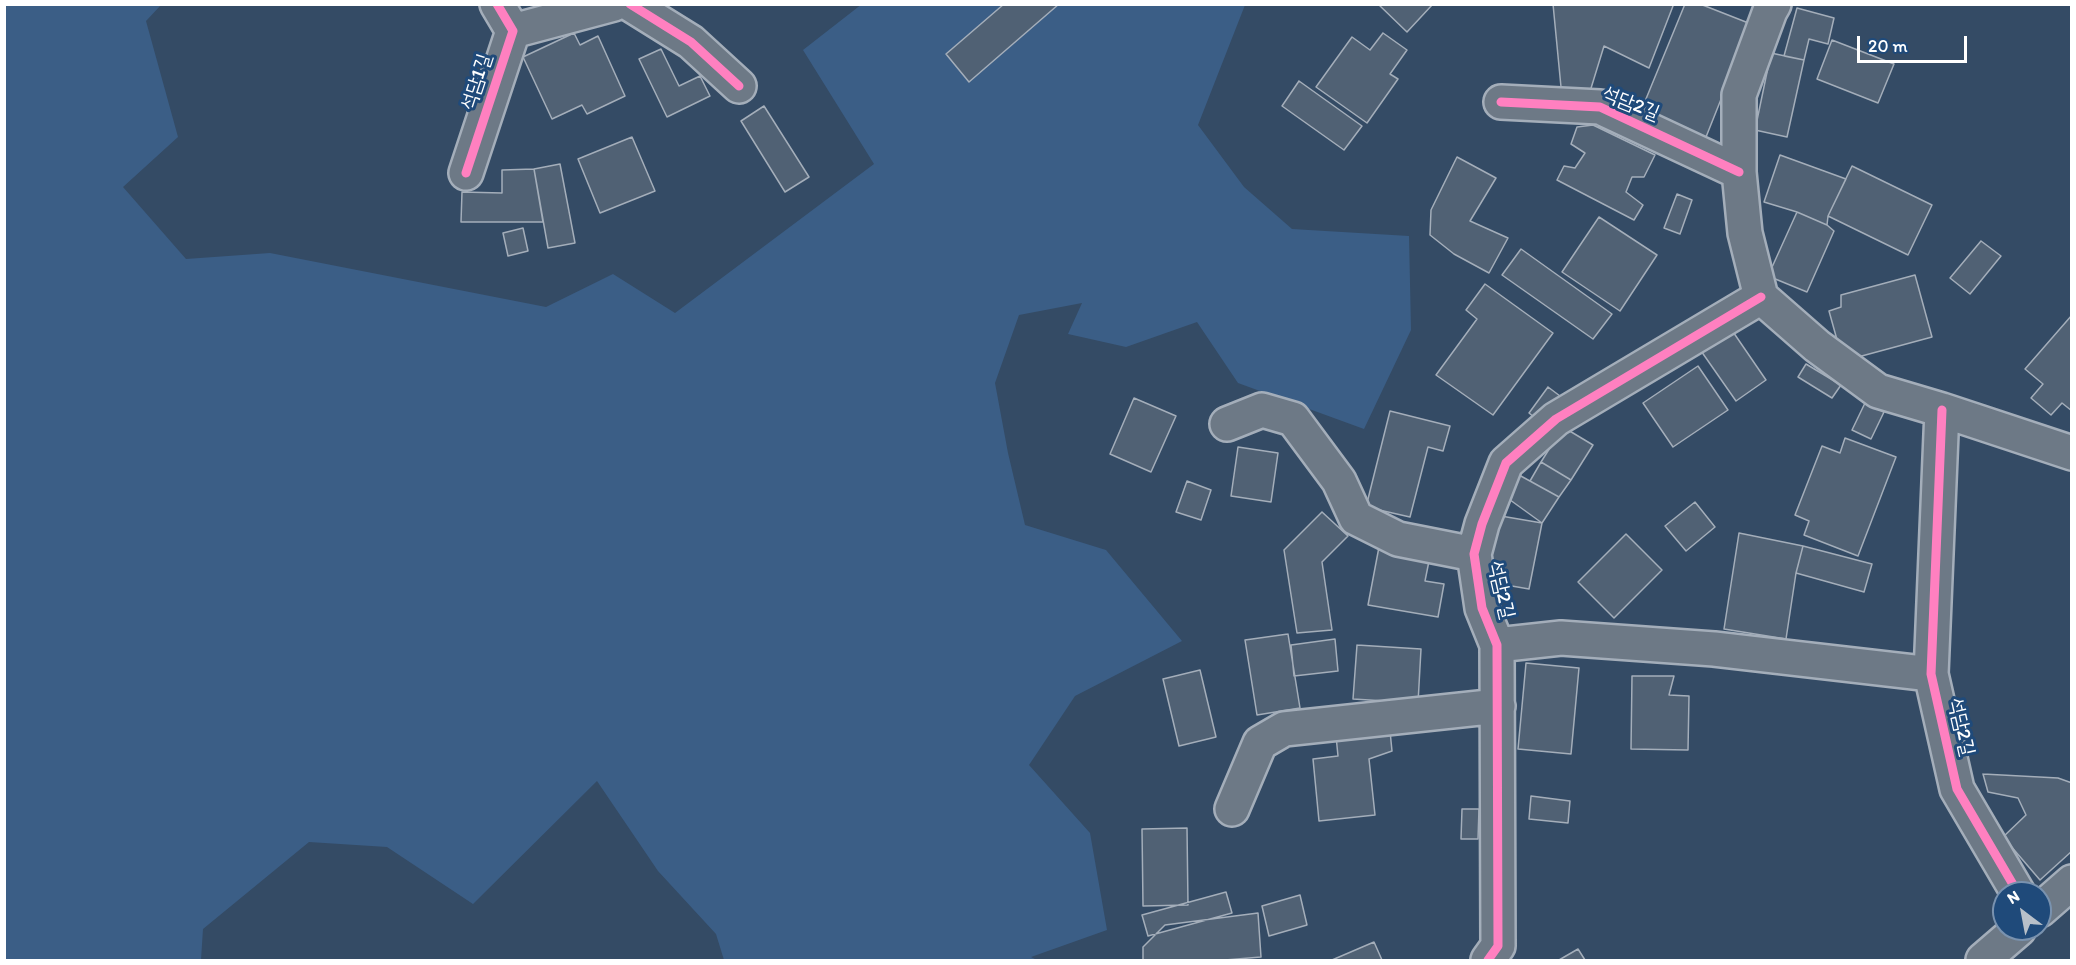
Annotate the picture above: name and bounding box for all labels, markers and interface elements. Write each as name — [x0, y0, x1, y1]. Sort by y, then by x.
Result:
scale bar — [1860, 24, 1970, 62]
text: 20 m — [1868, 35, 1908, 57]
street label: 석담1길 — [457, 51, 497, 113]
street label: 석담2길 — [1599, 82, 1663, 126]
street label: 석담2길 — [1483, 559, 1519, 621]
street label: 석담2길 — [1943, 696, 1979, 758]
north arrow — [1992, 881, 2052, 941]
text: N — [2004, 886, 2023, 908]

